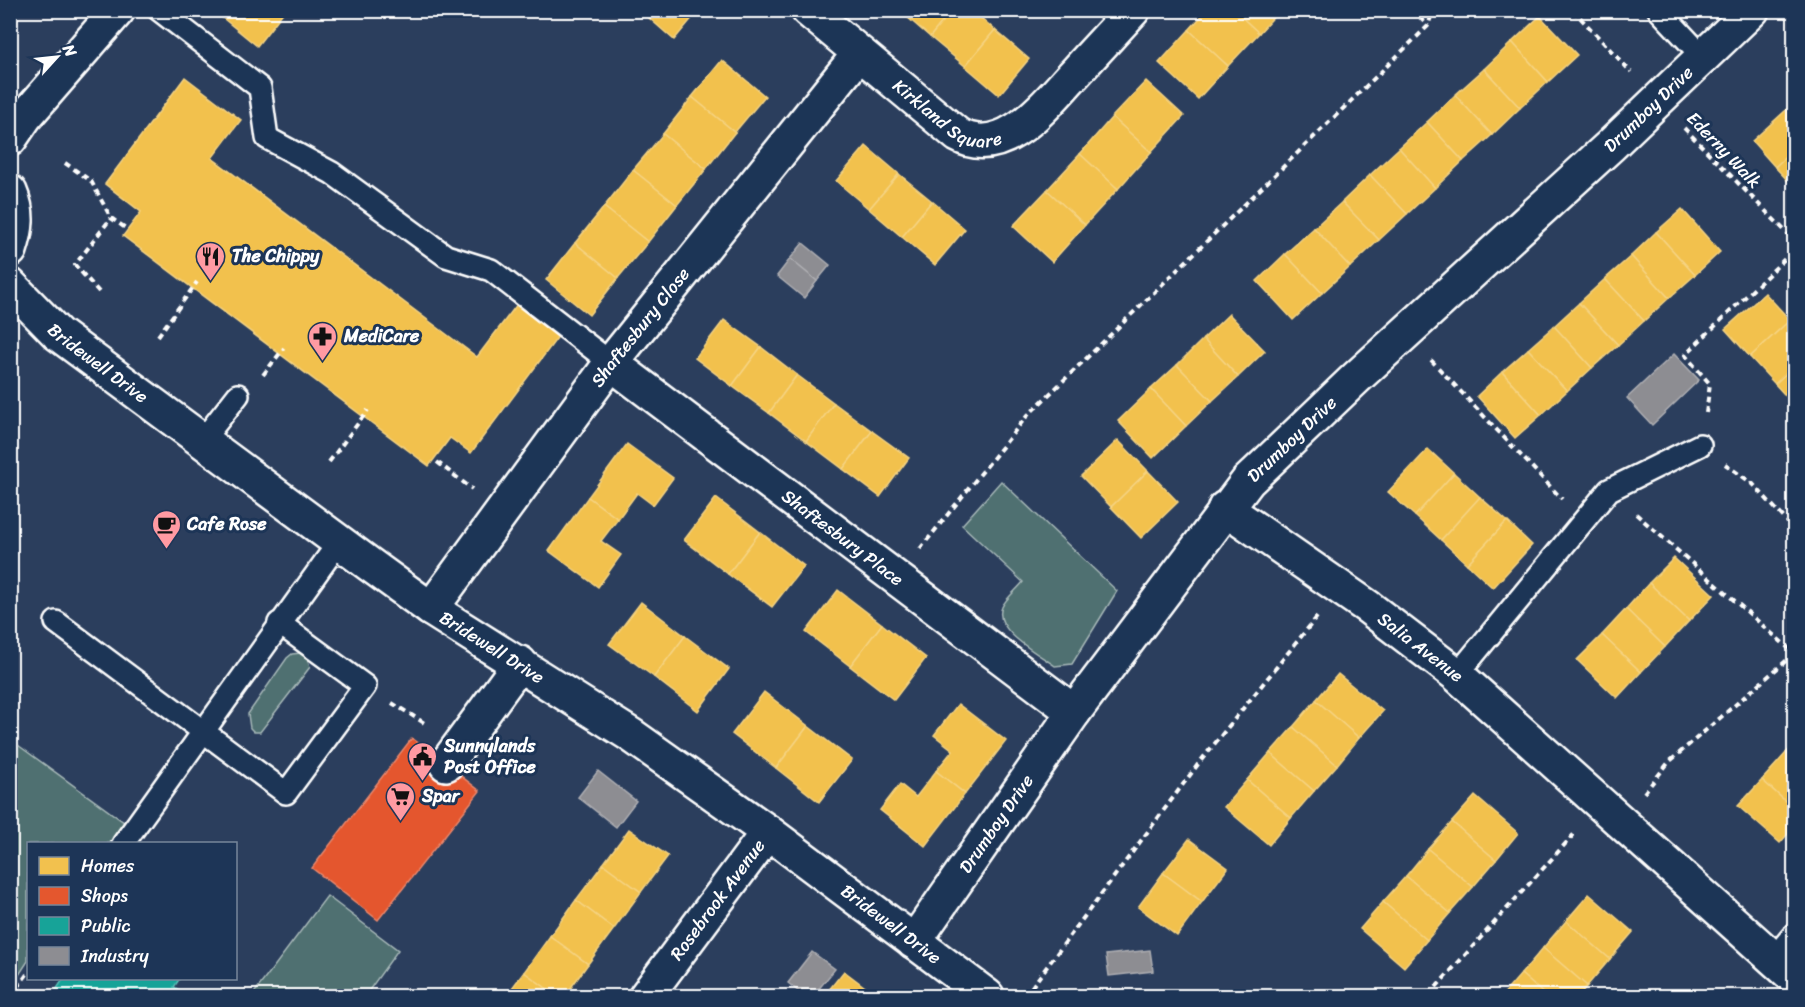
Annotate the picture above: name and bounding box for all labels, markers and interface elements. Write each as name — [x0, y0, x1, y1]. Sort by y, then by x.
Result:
north arrow — [27, 27, 87, 87]
text: N — [54, 38, 86, 63]
street label: Drumboy Drive — [1596, 58, 1701, 160]
street label: Kirkland Square — [885, 71, 1006, 157]
street label: Ederny Walk — [1679, 104, 1769, 196]
restaurant icon: The Chippy — [195, 240, 227, 282]
place label: The Chippy — [232, 240, 320, 272]
street label: Shaftesbury Close — [582, 260, 698, 394]
street label: Bridewell Drive — [39, 315, 155, 412]
pharmacy icon: MediCare — [307, 320, 339, 362]
place label: MediCare — [343, 320, 420, 352]
street label: Drumboy Drive — [1239, 388, 1345, 491]
street label: Shaftesbury Place — [774, 481, 911, 594]
cafe icon: Cafe Rose — [150, 508, 182, 550]
place label: Cafe Rose — [186, 508, 267, 540]
street label: Bridewell Drive — [433, 602, 551, 693]
street label: Salia Avenue — [1370, 604, 1472, 690]
place label: Sunnylands Post Office — [443, 730, 536, 783]
public building icon: Sunnylands Post Office — [407, 740, 439, 782]
street label: Drumboy Drive — [950, 767, 1042, 880]
supermarket icon: Spar — [385, 780, 417, 822]
place label: Spar — [421, 780, 461, 812]
street label: Rosebrook Avenue — [661, 832, 774, 967]
legend — [27, 842, 237, 980]
text: Homes — [81, 850, 135, 882]
street label: Bridewell Drive — [834, 876, 948, 973]
text: Shops — [81, 880, 128, 912]
text: Public — [81, 910, 131, 942]
text: Industry — [80, 940, 150, 972]

